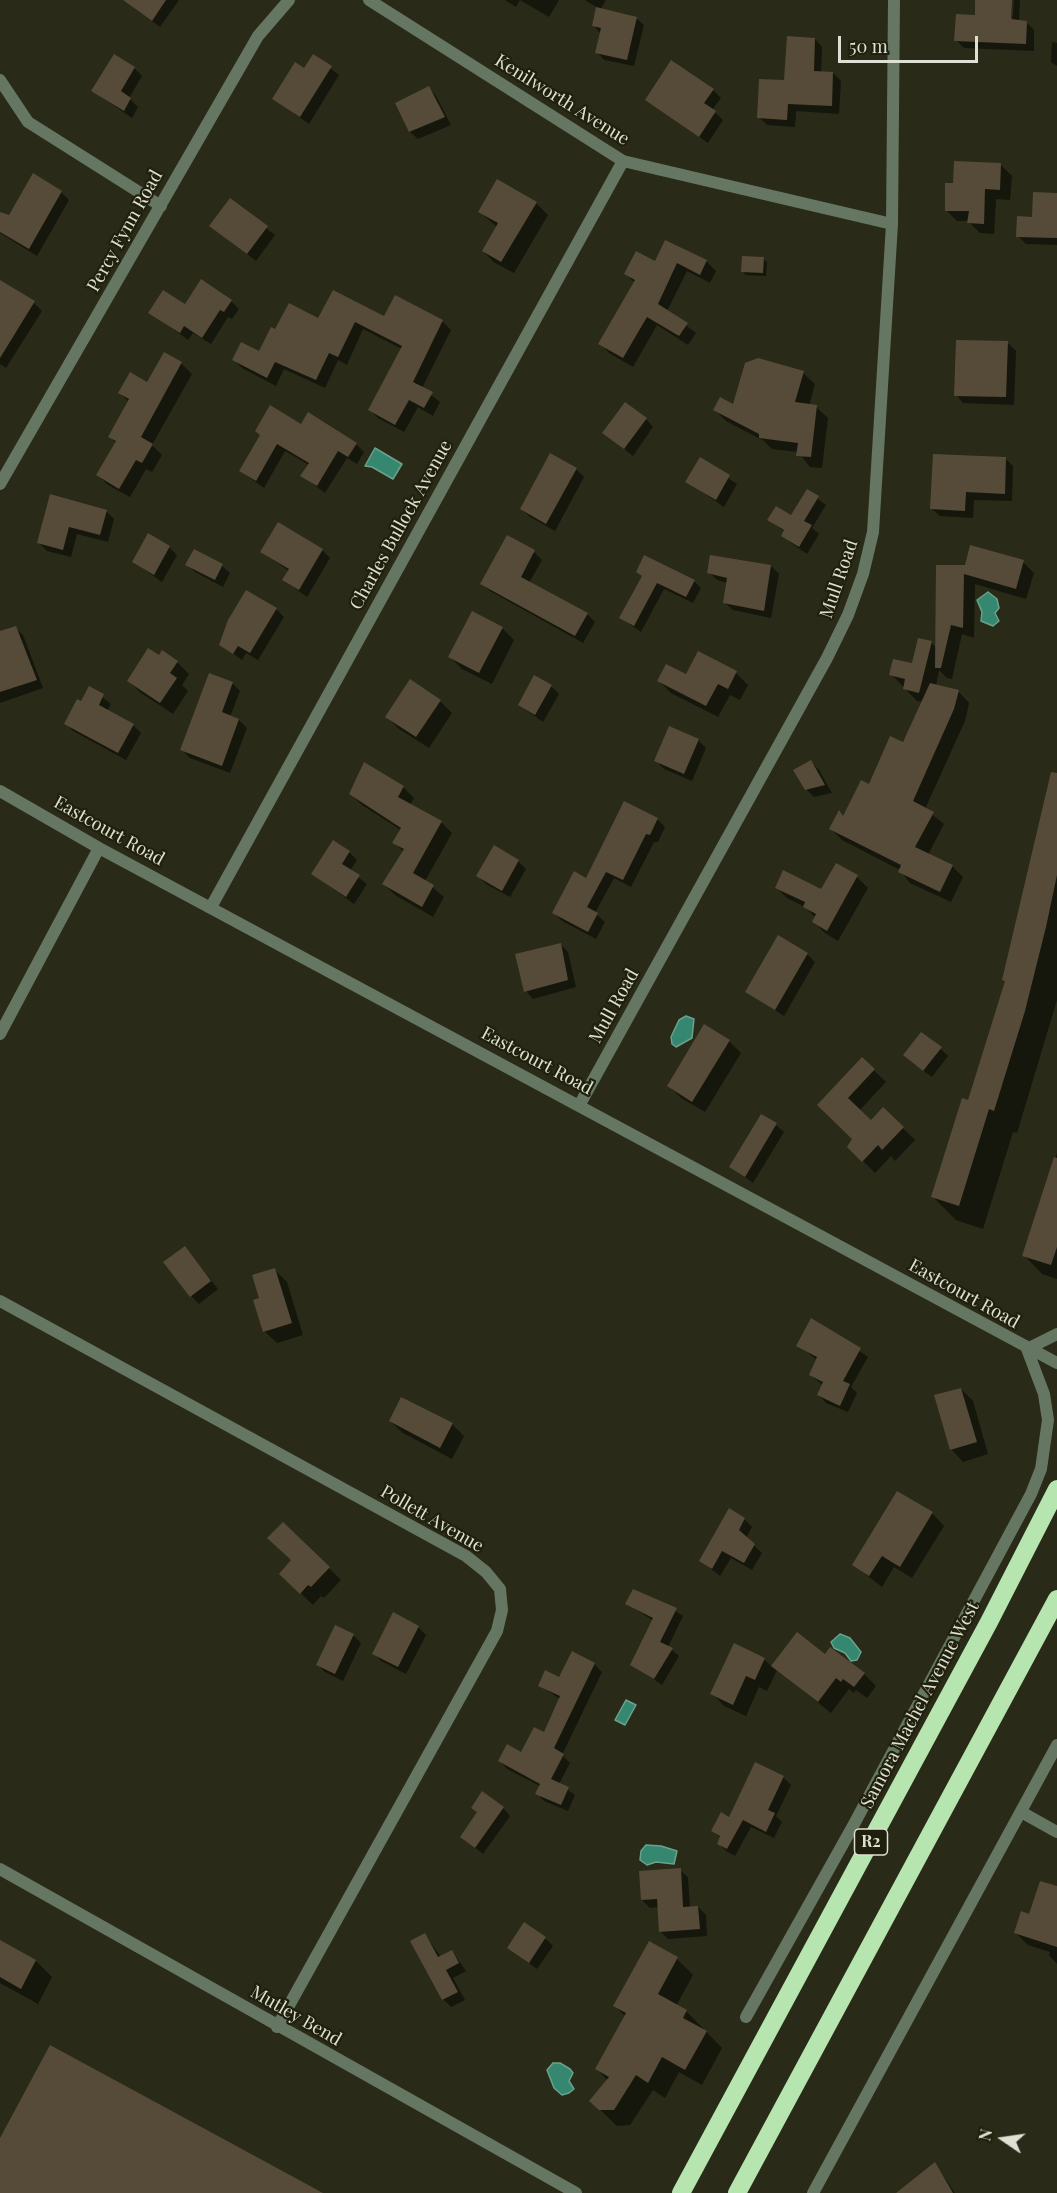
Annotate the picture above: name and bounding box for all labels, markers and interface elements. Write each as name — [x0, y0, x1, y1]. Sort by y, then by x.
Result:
scale bar — [841, 24, 980, 62]
text: 50 m — [849, 34, 888, 58]
street label: Kenilworth Avenue — [491, 50, 633, 150]
street label: Percy Fynn Road — [83, 166, 167, 296]
street label: Charles Bullock Avenue — [345, 437, 457, 613]
street label: Mull Road — [815, 537, 863, 621]
street label: Eastcourt Road — [50, 792, 168, 870]
street label: Mull Road — [585, 965, 643, 1047]
street label: Eastcourt Road — [478, 1023, 596, 1099]
street label: Eastcourt Road — [905, 1255, 1023, 1333]
street label: Pollett Avenue — [377, 1481, 487, 1557]
street label: Samora Machel Avenue West — [856, 1598, 984, 1812]
road number: R2 — [854, 1829, 888, 1855]
street label: Mutley Bend — [247, 1981, 345, 2051]
north arrow — [973, 2109, 1033, 2169]
text: N — [973, 2127, 997, 2143]

